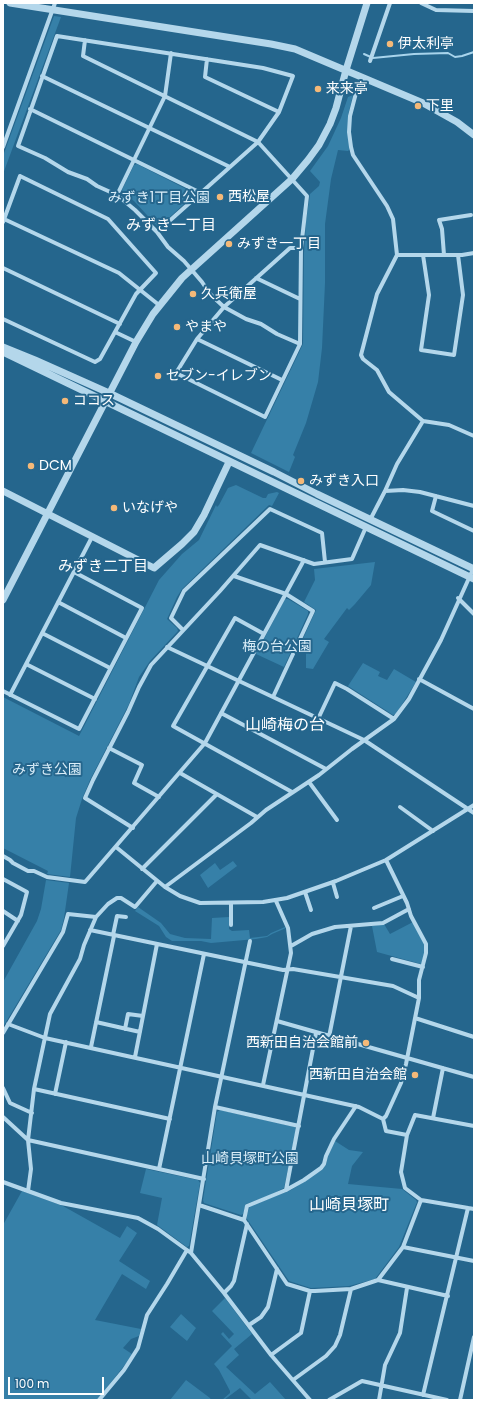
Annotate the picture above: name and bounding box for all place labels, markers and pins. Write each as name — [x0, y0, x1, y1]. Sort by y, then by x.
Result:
place label: 伊太利亭 — [398, 36, 454, 52]
marker: 伊太利亭 — [385, 39, 395, 49]
place label: 来来亭 — [326, 81, 368, 97]
marker: 来来亭 — [313, 84, 323, 94]
place label: 下里 — [426, 98, 454, 114]
marker: 下里 — [413, 101, 423, 111]
place label: 西松屋 — [228, 189, 270, 205]
marker: 西松屋 — [215, 192, 225, 202]
place label: みずき一丁目 — [237, 236, 321, 252]
marker: みずき一丁目 — [224, 239, 234, 249]
place label: 久兵衛屋 — [201, 286, 257, 302]
marker: 久兵衛屋 — [188, 289, 198, 299]
place label: やまや — [185, 319, 227, 335]
marker: やまや — [172, 322, 182, 332]
place label: セブン-イレブン — [166, 368, 272, 384]
marker: セブン-イレブン — [153, 371, 163, 381]
place label: ココス — [73, 393, 115, 409]
marker: ココス — [60, 396, 70, 406]
place label: DCM — [39, 458, 72, 474]
marker: DCM — [26, 461, 36, 471]
place label: みずき入口 — [309, 473, 379, 489]
marker: みずき入口 — [296, 476, 306, 486]
place label: いなげや — [122, 500, 178, 516]
marker: いなげや — [109, 503, 119, 513]
place label: 西新田自治会館前 — [246, 1035, 358, 1051]
marker: 西新田自治会館前 — [361, 1038, 371, 1048]
place label: 西新田自治会館 — [309, 1067, 407, 1083]
marker: 西新田自治会館 — [410, 1070, 420, 1080]

